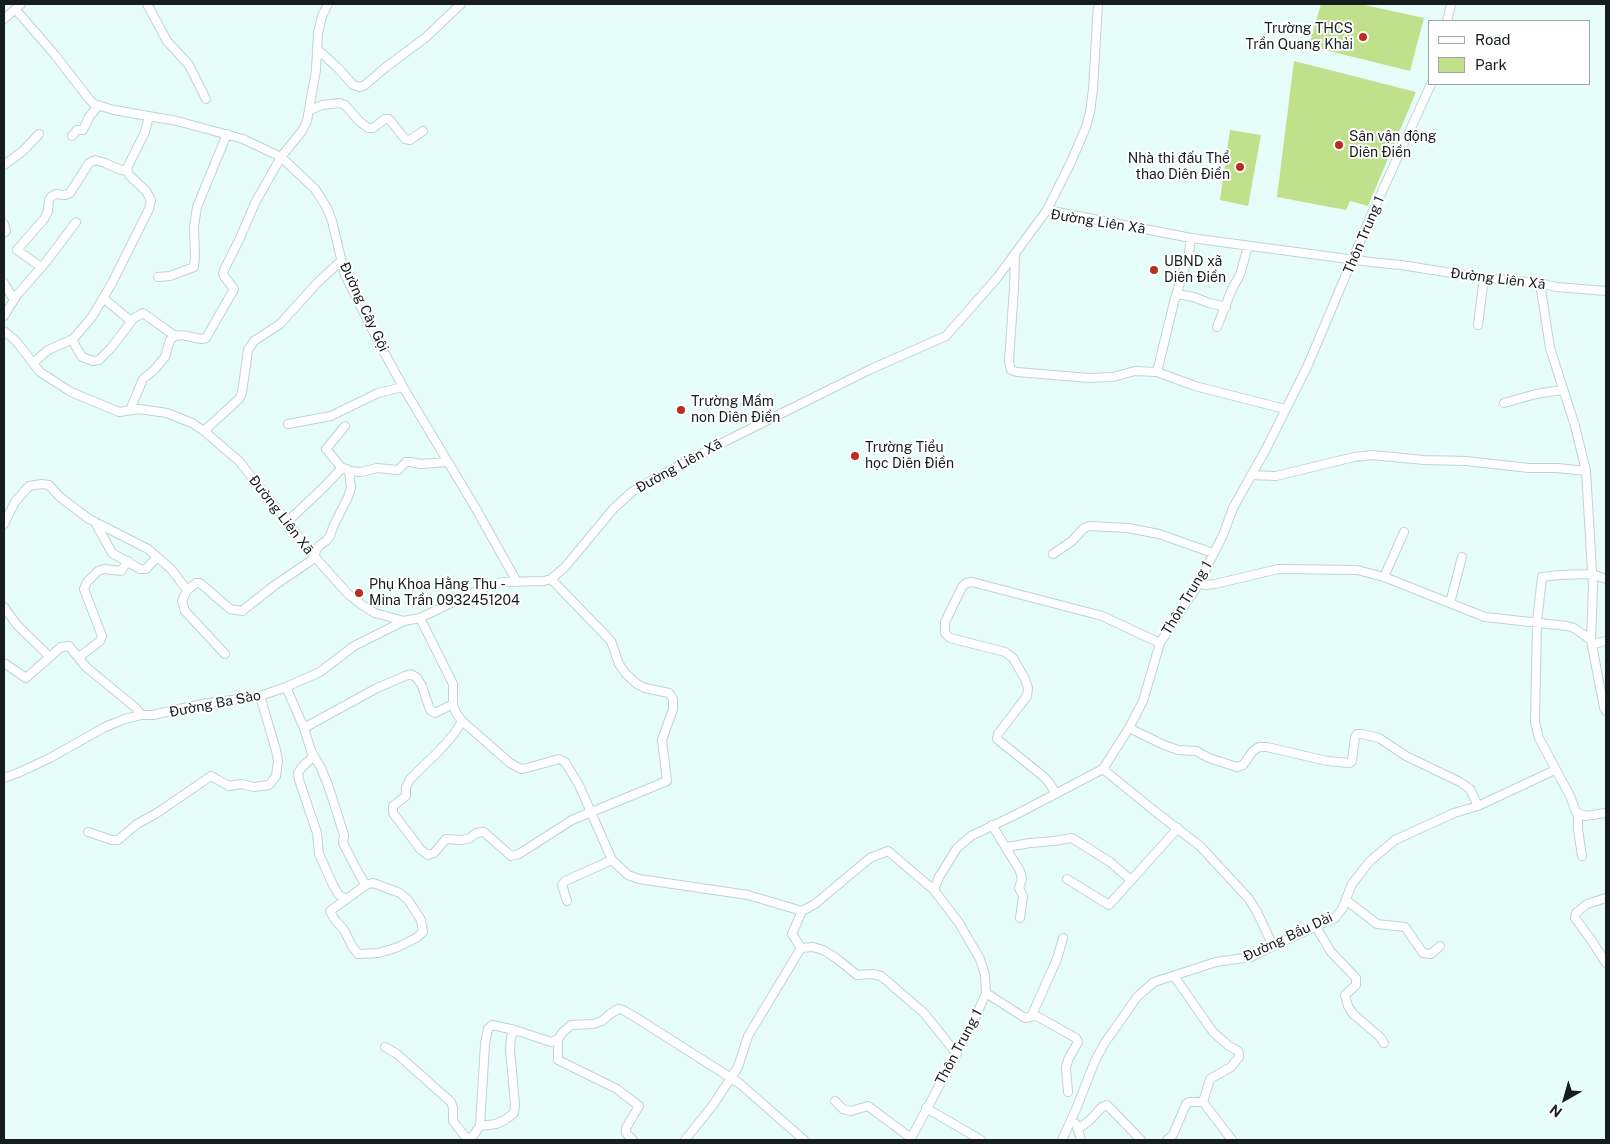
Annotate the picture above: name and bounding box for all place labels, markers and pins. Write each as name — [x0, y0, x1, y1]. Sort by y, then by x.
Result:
place label: Trường THCS Trần Quang Khải — [1245, 21, 1353, 54]
marker: Trường THCS Trần Quang Khải — [1357, 31, 1369, 43]
place label: Sân vận động Diên Điền — [1349, 129, 1437, 162]
marker: Sân vận động Diên Điền — [1333, 139, 1345, 151]
place label: Nhà thi đấu Thể thao Diên Điền — [1128, 151, 1230, 184]
marker: Nhà thi đấu Thể thao Diên Điền — [1234, 161, 1246, 173]
place label: UBND xã Diên Điền — [1164, 254, 1226, 286]
marker: UBND xã Diên Điền — [1148, 264, 1160, 276]
place label: Trường Mầm non Diên Điền — [691, 394, 780, 427]
marker: Trường Mầm non Diên Điền — [675, 404, 687, 416]
place label: Trường Tiểu học Diên Điền — [865, 440, 954, 472]
marker: Trường Tiểu học Diên Điền — [849, 450, 861, 462]
place label: Phụ Khoa Hằng Thu - Mina Trần 0932451204 — [369, 577, 520, 610]
marker: Phụ Khoa Hằng Thu - Mina Trần 0932451204 — [353, 587, 365, 599]

